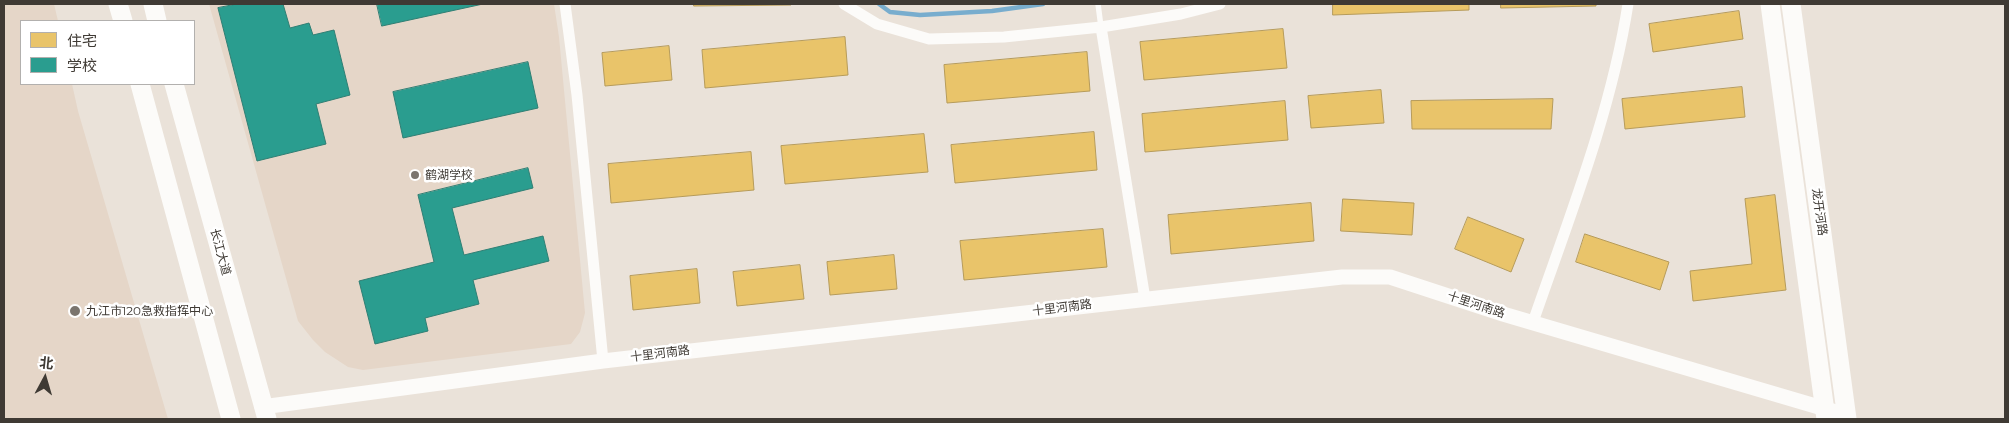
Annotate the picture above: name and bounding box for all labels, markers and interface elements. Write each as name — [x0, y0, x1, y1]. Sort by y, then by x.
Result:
legend — [20, 20, 195, 85]
text: 住宅 — [67, 31, 97, 50]
text: 学校 — [67, 56, 97, 75]
place label: 鹤湖学校 — [425, 168, 473, 182]
marker: 鹤湖学校 — [409, 169, 421, 181]
street label: 龙开河路 — [1809, 187, 1829, 237]
street label: 长江大道 — [207, 227, 233, 277]
street label: 十里河南路 — [1445, 289, 1507, 321]
street label: 十里河南路 — [1031, 297, 1093, 319]
marker: 九江市120急救指挥中心 — [68, 304, 82, 318]
place label: 九江市120急救指挥中心 — [86, 304, 213, 318]
street label: 十里河南路 — [629, 343, 691, 365]
north arrow — [20, 353, 70, 403]
text: 北 — [39, 353, 54, 373]

